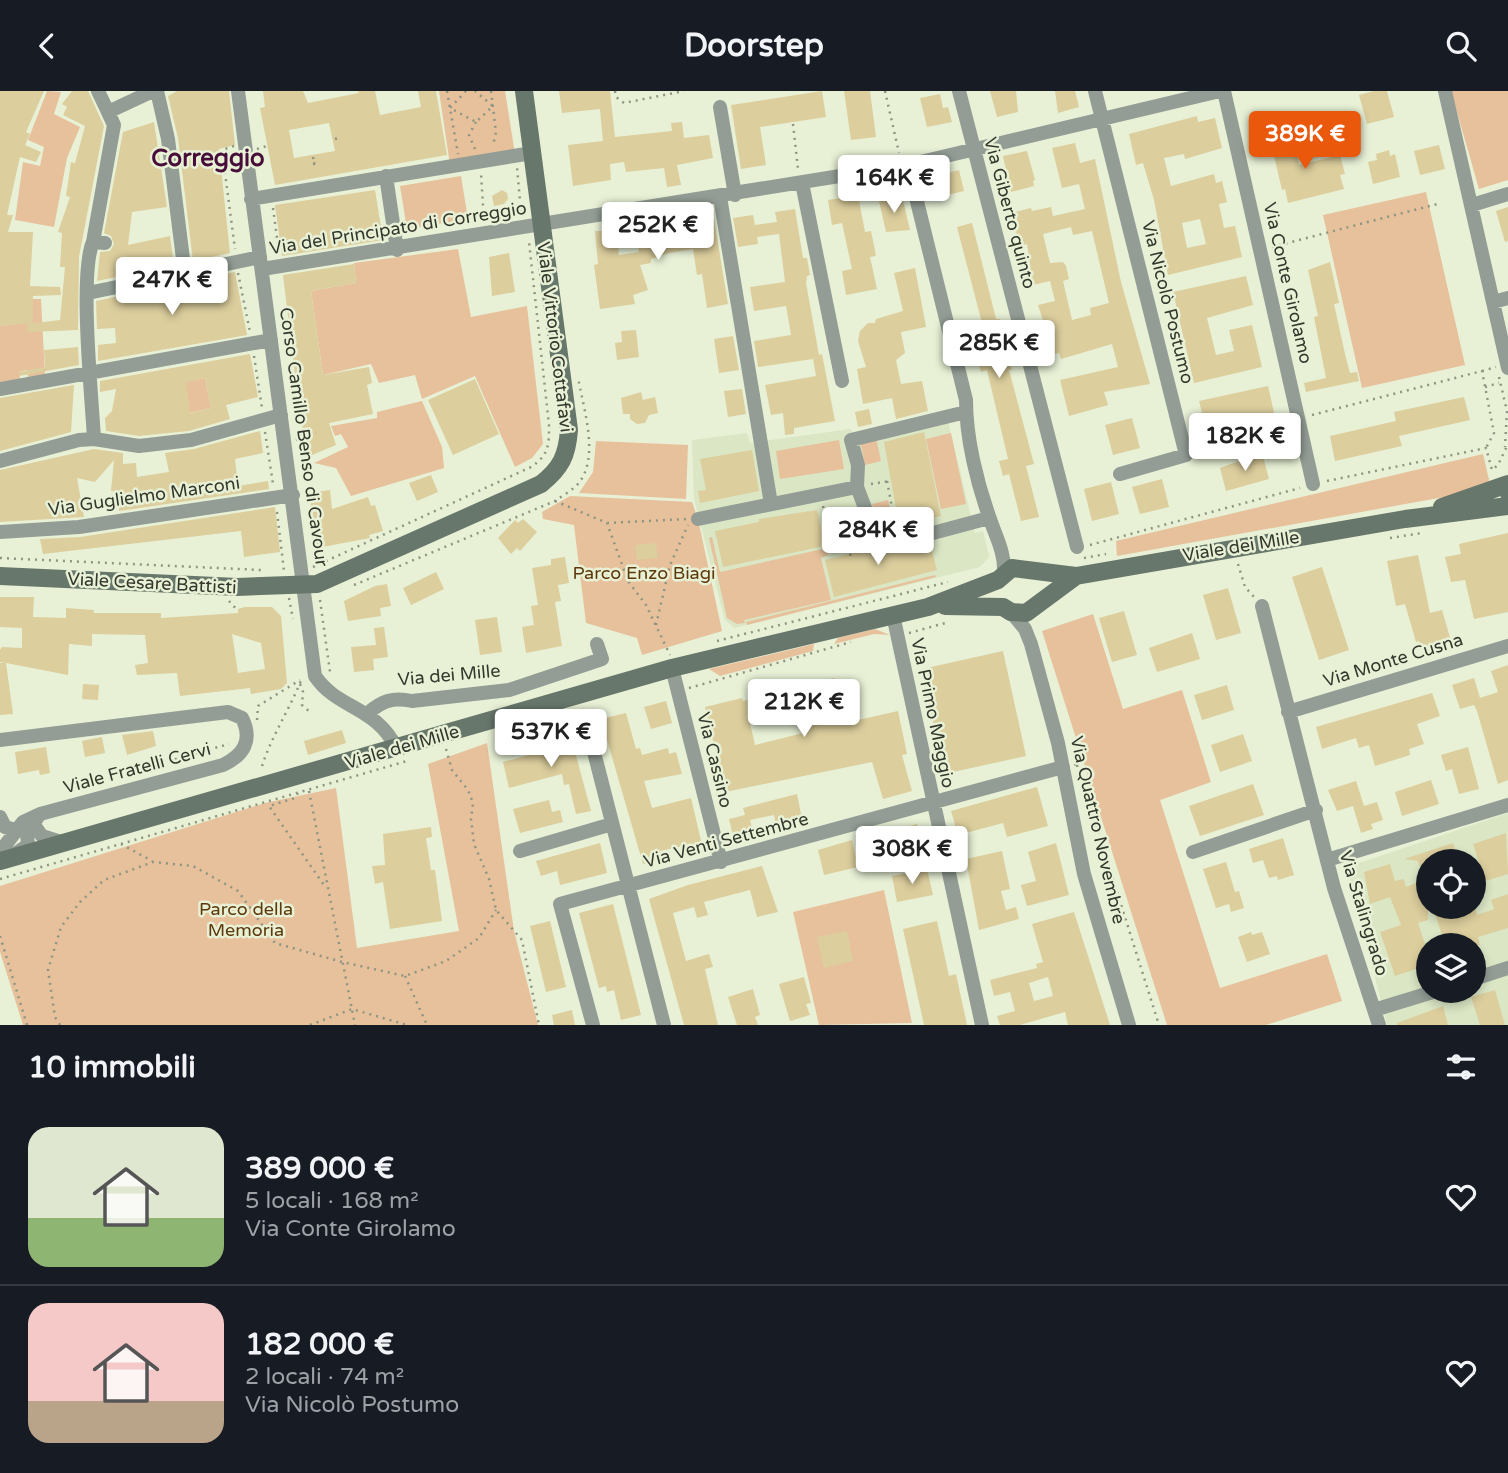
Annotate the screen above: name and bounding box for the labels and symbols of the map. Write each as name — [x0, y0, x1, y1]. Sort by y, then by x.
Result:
pin: 389K € — [1248, 111, 1362, 171]
street label: Via Giberto quinto — [979, 135, 1041, 291]
district label: Correggio — [151, 144, 265, 173]
pin: 164K € — [837, 155, 951, 215]
street label: Via del Principato di Correggio — [268, 197, 528, 259]
street label: Via Conte Girolamo — [1259, 200, 1317, 366]
pin: 252K € — [601, 202, 715, 262]
street label: Via Nicolò Postumo — [1137, 218, 1199, 386]
street label: Viale Vittorio Cottafavi — [532, 240, 578, 434]
pin: 247K € — [115, 257, 229, 317]
street label: Corso Camillo Benso di Cavour — [275, 306, 333, 568]
pin: 285K € — [942, 321, 1056, 380]
pin: 182K € — [1188, 413, 1302, 473]
street label: Via Guglielmo Marconi — [47, 472, 241, 520]
pin: 284K € — [821, 507, 935, 567]
street label: Viale dei Mille — [1181, 526, 1301, 566]
park label: Parco Enzo Biagi — [572, 562, 716, 584]
street label: Viale Cesare Battisti — [67, 568, 237, 598]
street label: Via Monte Cusna — [1320, 628, 1466, 692]
street label: Via Primo Maggio — [906, 636, 960, 790]
street label: Via dei Mille — [397, 660, 501, 690]
pin: 212K € — [747, 679, 861, 739]
pin: 537K € — [494, 709, 608, 769]
street label: Via Cassino — [692, 710, 738, 810]
street label: Viale dei Mille — [342, 720, 462, 774]
street label: Via Quattro Novembre — [1066, 734, 1130, 926]
street label: Viale Fratelli Cervi — [61, 738, 213, 798]
street label: Via Venti Settembre — [641, 807, 811, 873]
pin: 308K € — [855, 827, 969, 886]
street label: Via Stalingrado — [1334, 848, 1394, 978]
park label: Parco della Memoria — [199, 898, 293, 941]

